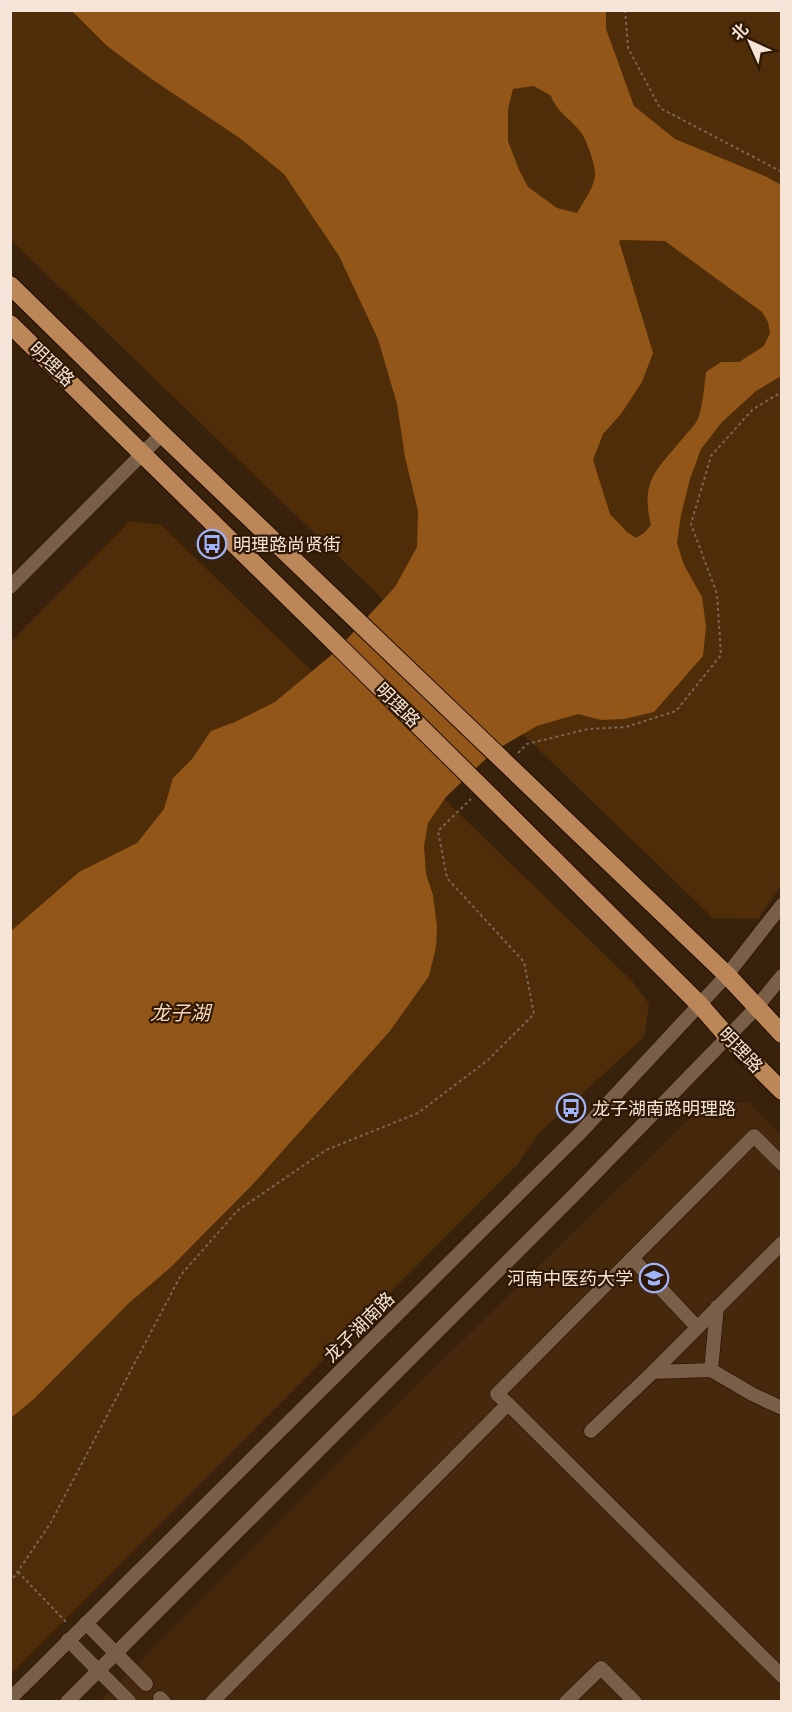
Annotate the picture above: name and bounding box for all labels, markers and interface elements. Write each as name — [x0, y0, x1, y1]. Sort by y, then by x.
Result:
north arrow — [720, 12, 780, 72]
text: 北 — [726, 18, 753, 45]
street label: 明理路 — [24, 336, 80, 392]
bus stop icon: 明理路尚贤街 — [196, 528, 228, 560]
place label: 明理路尚贤街 — [233, 532, 341, 557]
street label: 明理路 — [370, 677, 426, 733]
water label: 龙子湖 — [150, 999, 213, 1026]
street label: 明理路 — [713, 1022, 769, 1078]
bus stop icon: 龙子湖南路明理路 — [555, 1092, 587, 1124]
place label: 龙子湖南路明理路 — [592, 1096, 736, 1121]
school or university icon: 河南中医药大学 — [638, 1262, 670, 1294]
place label: 河南中医药大学 — [507, 1266, 633, 1291]
street label: 龙子湖南路 — [318, 1286, 400, 1368]

